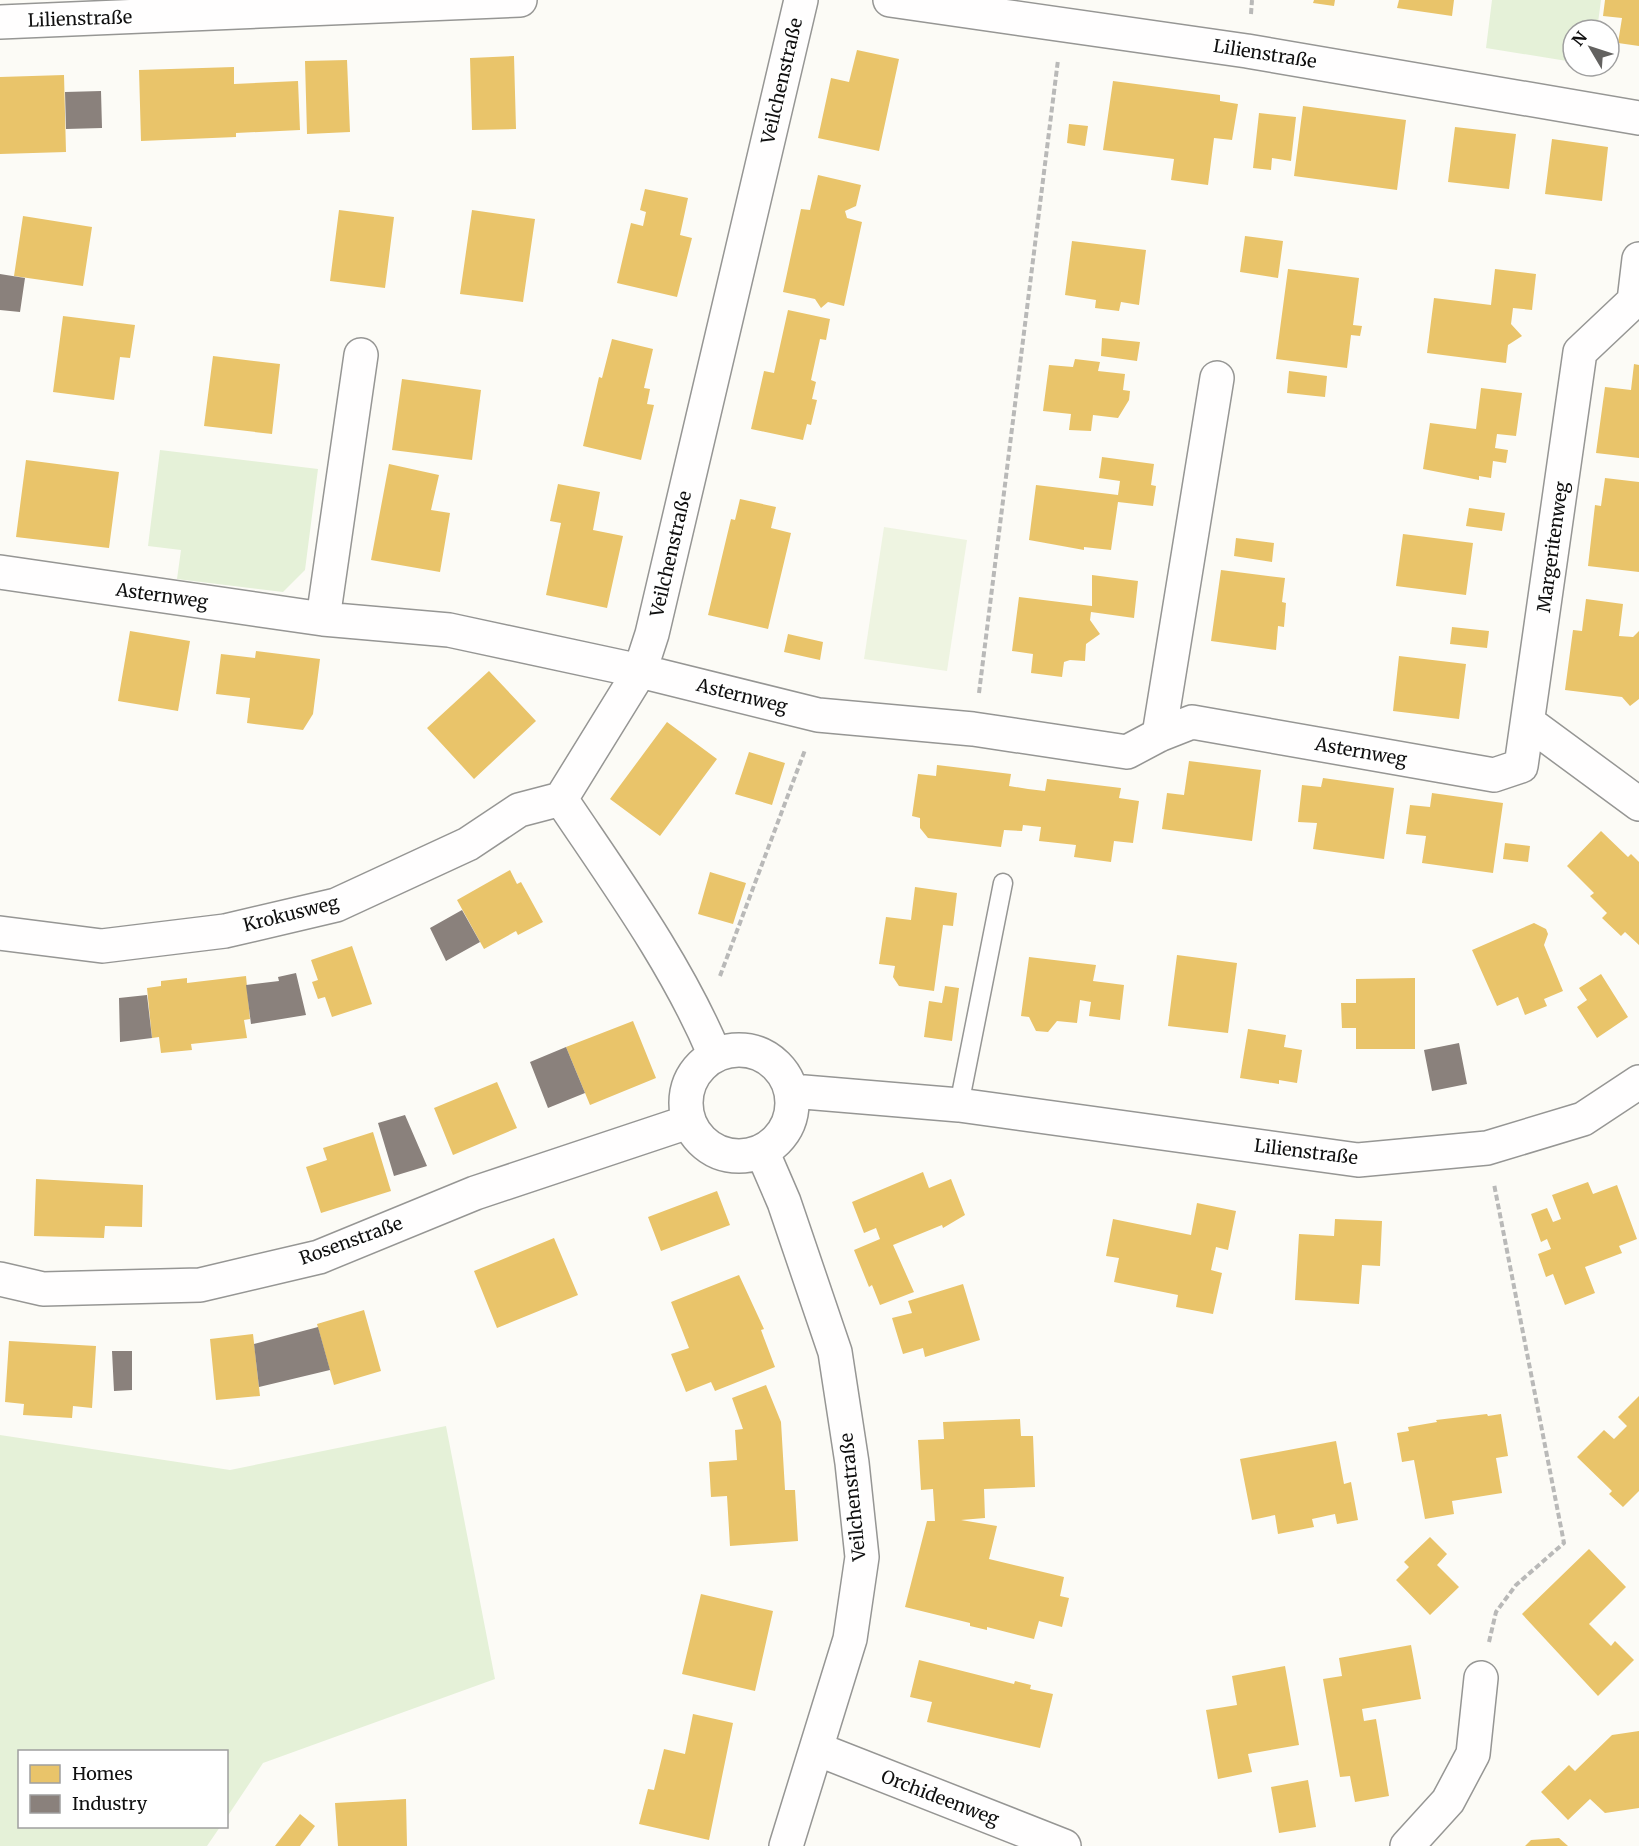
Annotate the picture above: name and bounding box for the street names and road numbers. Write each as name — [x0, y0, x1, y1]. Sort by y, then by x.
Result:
street label: Lilienstraße — [27, 5, 133, 32]
street label: Veilchenstraße — [756, 16, 807, 147]
street label: Lilienstraße — [1212, 34, 1318, 73]
street label: Margeritenweg — [1532, 480, 1573, 614]
street label: Veilchenstraße — [645, 489, 696, 620]
street label: Asternweg — [114, 578, 210, 613]
street label: Asternweg — [693, 673, 790, 718]
street label: Asternweg — [1312, 732, 1409, 771]
street label: Krokusweg — [241, 891, 341, 936]
street label: Lilienstraße — [1253, 1134, 1359, 1169]
street label: Rosenstraße — [296, 1211, 405, 1270]
street label: Veilchenstraße — [834, 1432, 871, 1563]
street label: Orchideenweg — [878, 1765, 1002, 1831]

